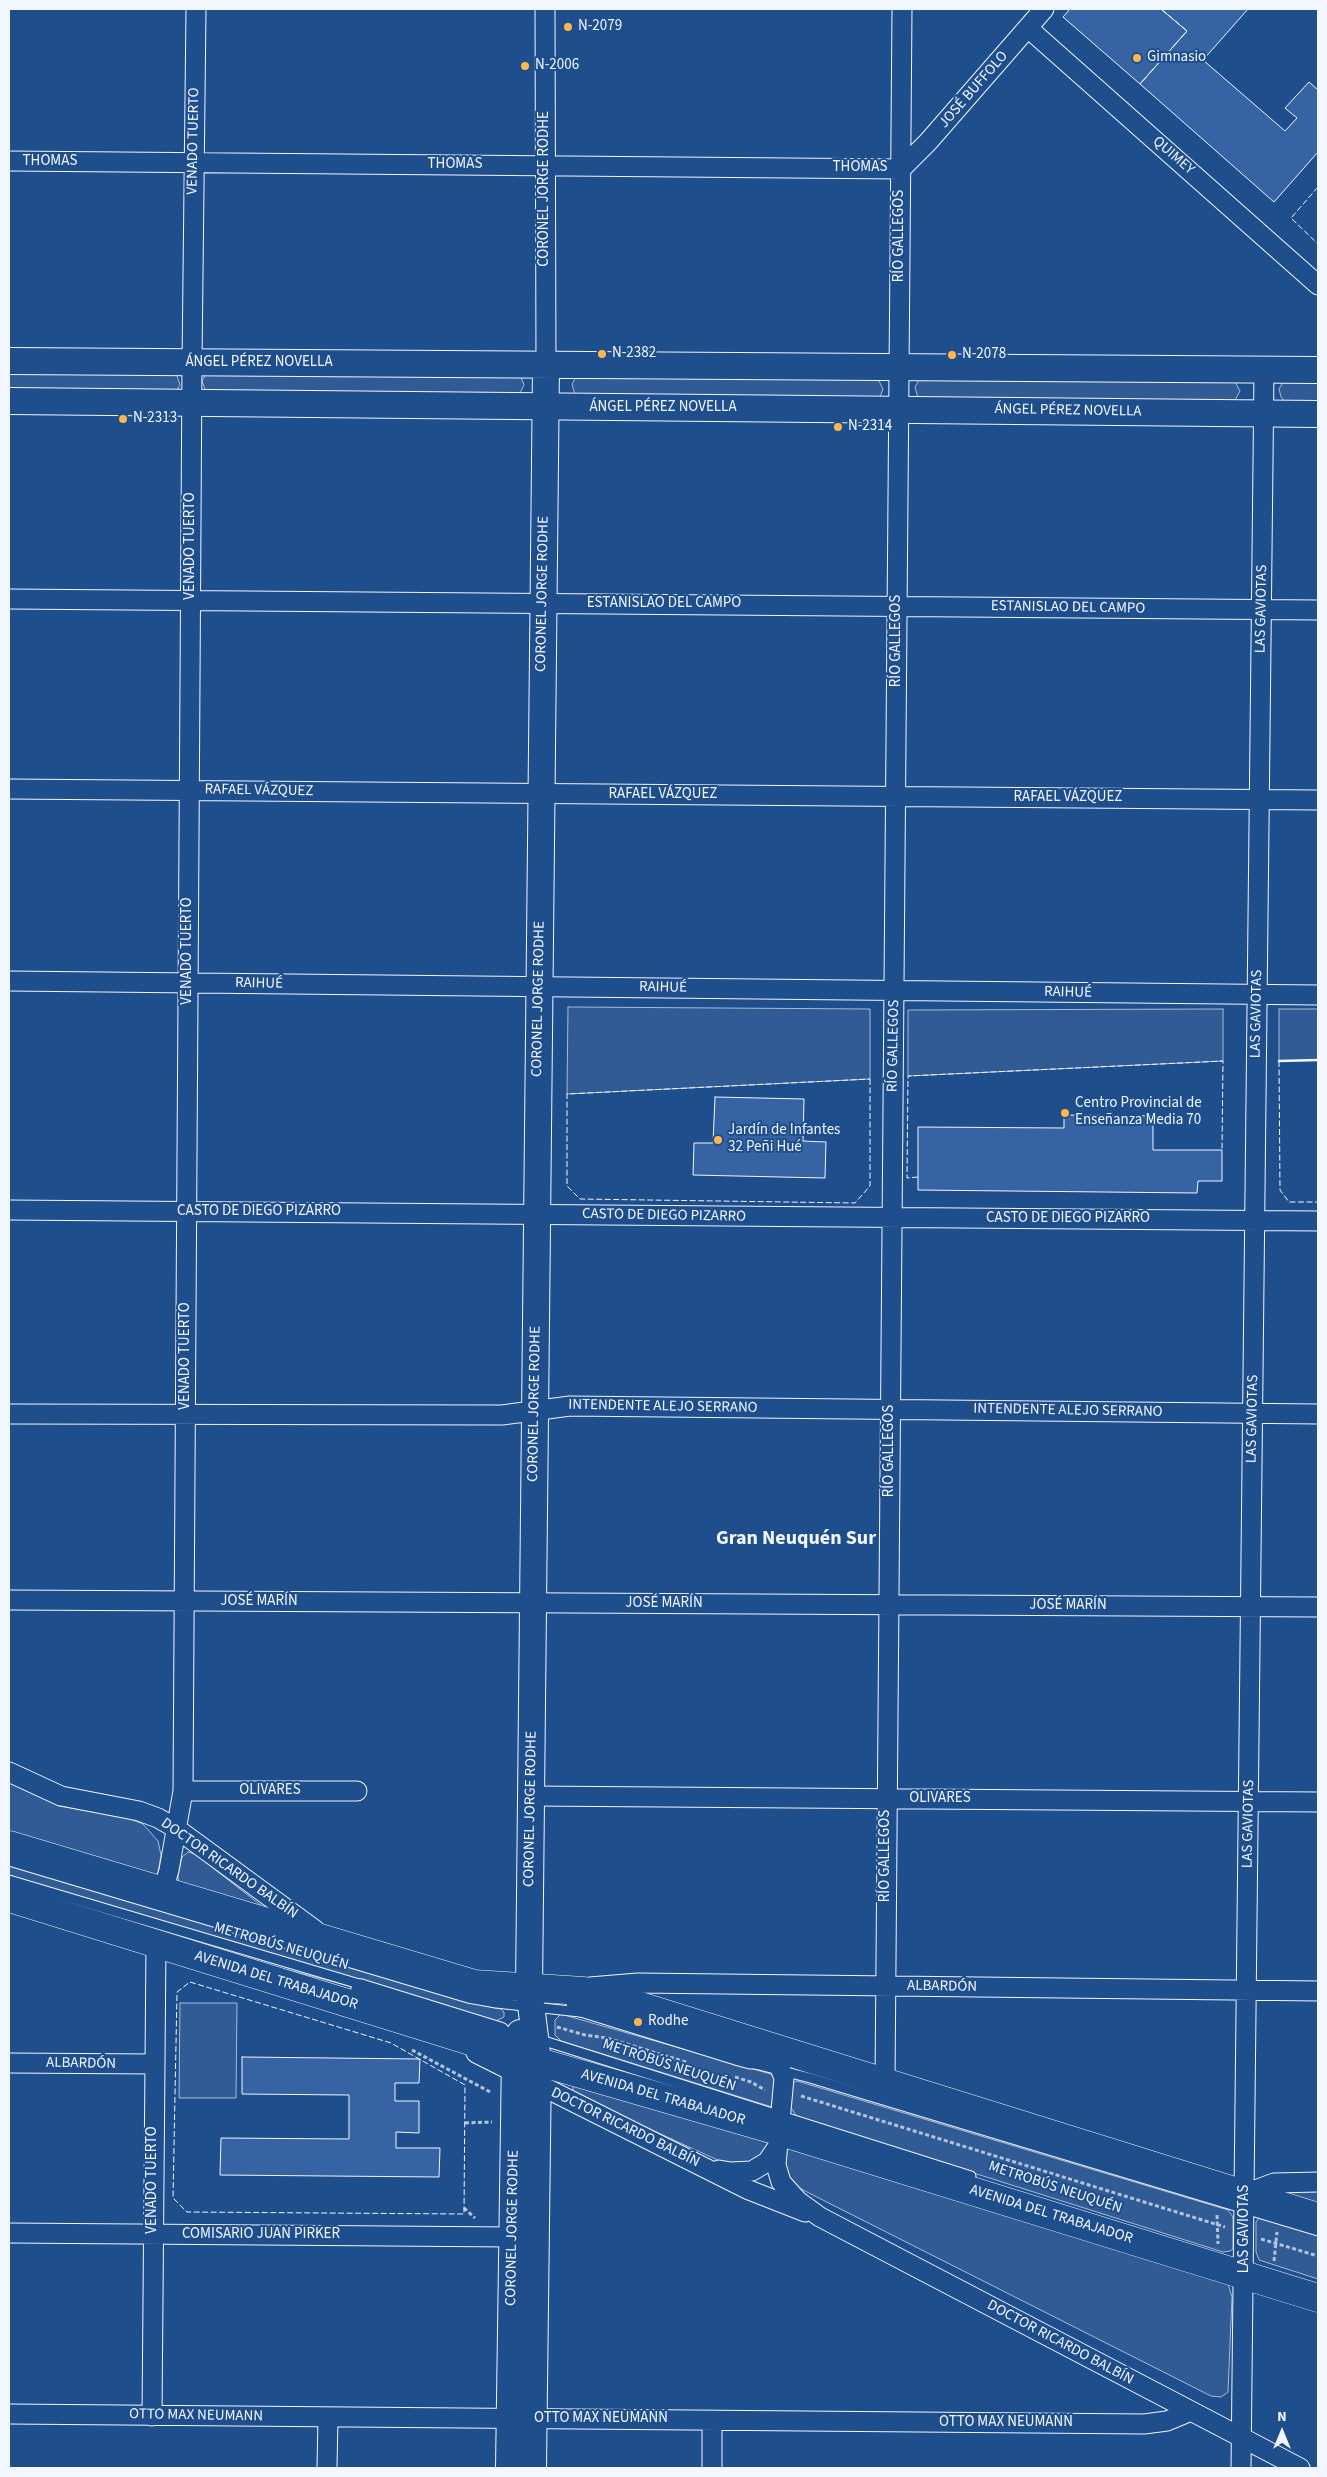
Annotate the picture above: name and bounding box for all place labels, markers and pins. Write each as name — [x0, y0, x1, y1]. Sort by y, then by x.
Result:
place label: N-2079 — [578, 18, 622, 36]
marker: N-2079 — [562, 21, 574, 33]
place label: Gimnasio — [1147, 49, 1206, 67]
marker: Gimnasio — [1131, 52, 1143, 64]
place label: N-2006 — [535, 57, 579, 75]
marker: N-2006 — [519, 60, 531, 72]
place label: N-2382 — [612, 345, 656, 363]
place label: N-2078 — [962, 346, 1006, 364]
marker: N-2382 — [596, 348, 608, 360]
marker: N-2078 — [946, 349, 958, 361]
place label: N-2313 — [133, 410, 177, 428]
marker: N-2313 — [117, 413, 129, 425]
place label: N-2314 — [848, 418, 892, 436]
marker: N-2314 — [832, 421, 844, 433]
place label: Centro Provincial de Enseñanza Media 70 — [1075, 1095, 1202, 1130]
marker: Centro Provincial de Enseñanza Media 70 — [1059, 1107, 1071, 1119]
place label: Jardín de Infantes 32 Peñi Hué — [728, 1122, 840, 1157]
marker: Jardín de Infantes 32 Peñi Hué — [712, 1134, 724, 1146]
place label: Rodhe — [648, 2013, 688, 2031]
marker: Rodhe — [632, 2016, 644, 2028]

